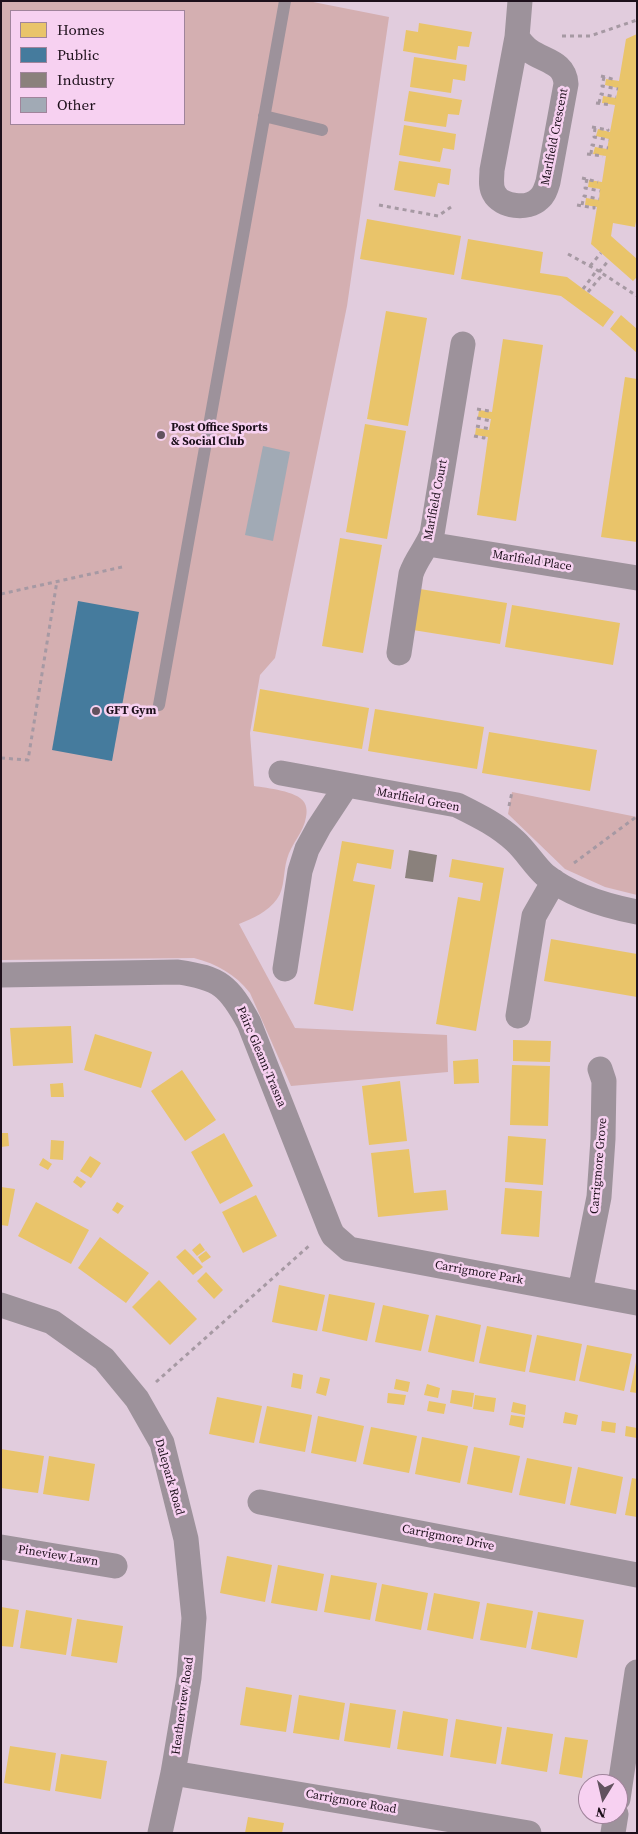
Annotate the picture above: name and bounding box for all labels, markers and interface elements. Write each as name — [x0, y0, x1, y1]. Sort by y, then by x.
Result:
legend — [10, 10, 185, 125]
text: Homes — [57, 19, 104, 40]
text: Public — [57, 44, 99, 65]
text: Industry — [57, 69, 114, 90]
street label: Marlfield Crescent — [539, 87, 571, 187]
text: Other — [57, 94, 96, 115]
place label: Post Office Sports & Social Club — [171, 421, 268, 449]
marker: Post Office Sports & Social Club — [155, 429, 167, 441]
street label: Marlfield Court — [421, 458, 451, 542]
street label: Marlfield Place — [491, 548, 573, 574]
place label: GFT Gym — [106, 704, 156, 718]
marker: GFT Gym — [90, 705, 102, 717]
street label: Marlfield Green — [375, 785, 461, 815]
street label: Páirc Gleann Trasna — [233, 1004, 289, 1110]
street label: Carrigmore Grove — [588, 1117, 610, 1215]
street label: Carrigmore Park — [434, 1258, 524, 1288]
street label: Dalepark Road — [151, 1437, 187, 1517]
street label: Carrigmore Drive — [401, 1522, 495, 1554]
street label: Pineview Lawn — [17, 1543, 99, 1569]
street label: Heatherview Road — [169, 1656, 197, 1756]
north arrow — [578, 1774, 628, 1824]
street label: Carrigmore Road — [304, 1787, 398, 1817]
text: N — [594, 1802, 607, 1824]

